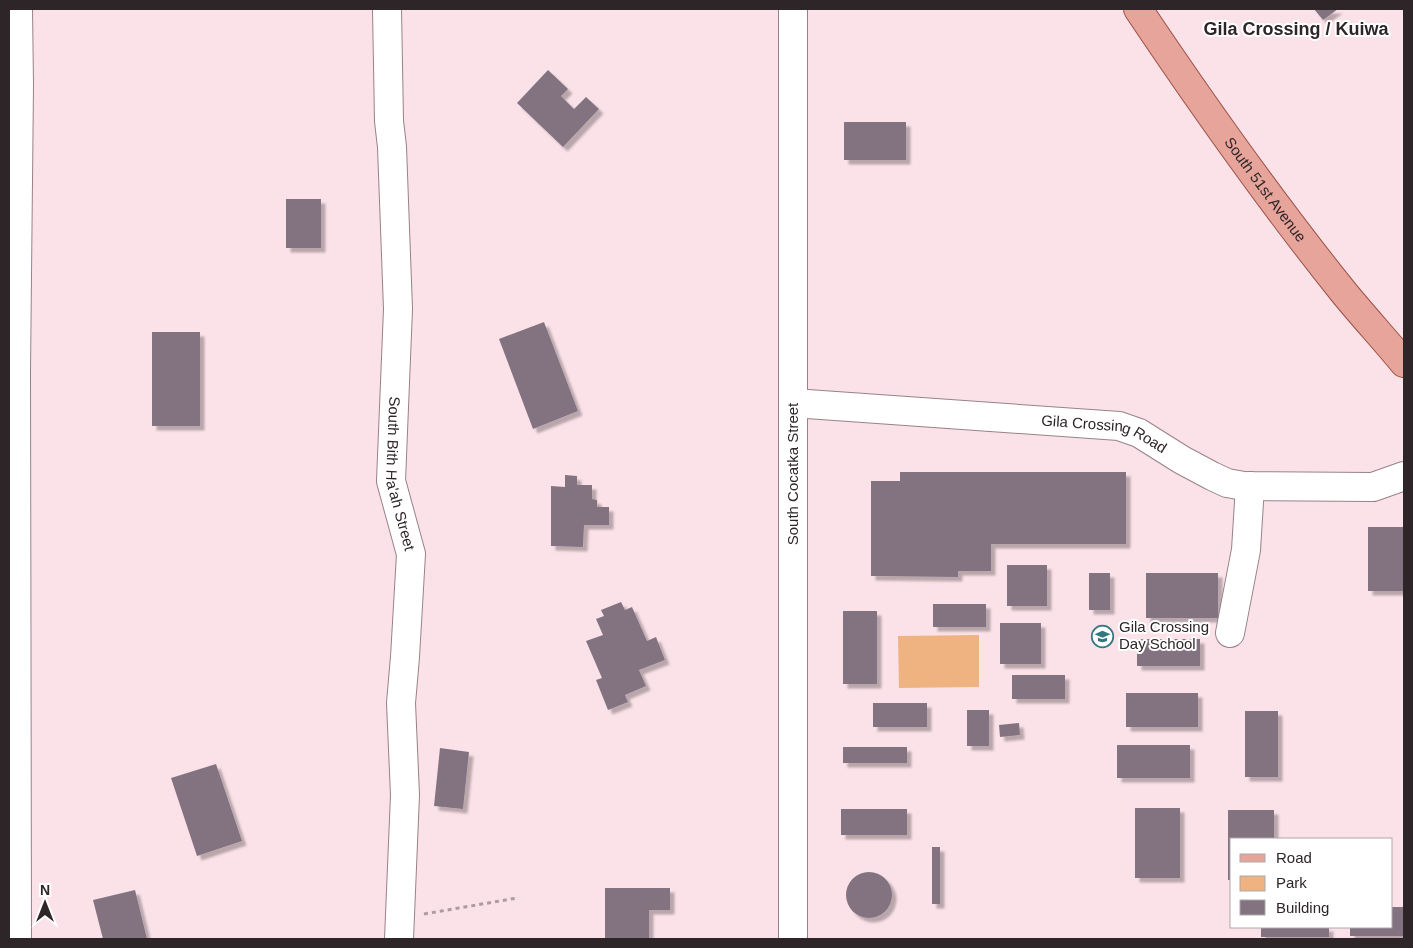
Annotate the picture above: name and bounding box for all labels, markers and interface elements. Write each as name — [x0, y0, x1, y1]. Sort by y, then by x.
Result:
district label: Gila Crossing / Kuiwa — [1203, 19, 1390, 39]
street label: South 51st Avenue — [1221, 134, 1310, 245]
street label: South Bith Ha'ah Street — [383, 396, 419, 553]
street label: South Cocatka Street — [784, 402, 801, 545]
street label: Gila Crossing Road — [1041, 412, 1170, 456]
place label: Gila Crossing Day School — [1119, 618, 1209, 652]
school or university icon: Gila Crossing Day School — [1091, 624, 1115, 648]
legend — [1230, 838, 1393, 928]
text: Road — [1276, 849, 1312, 866]
text: Park — [1276, 874, 1307, 891]
north arrow — [20, 878, 70, 928]
text: N — [40, 882, 50, 898]
text: Building — [1276, 899, 1329, 916]

